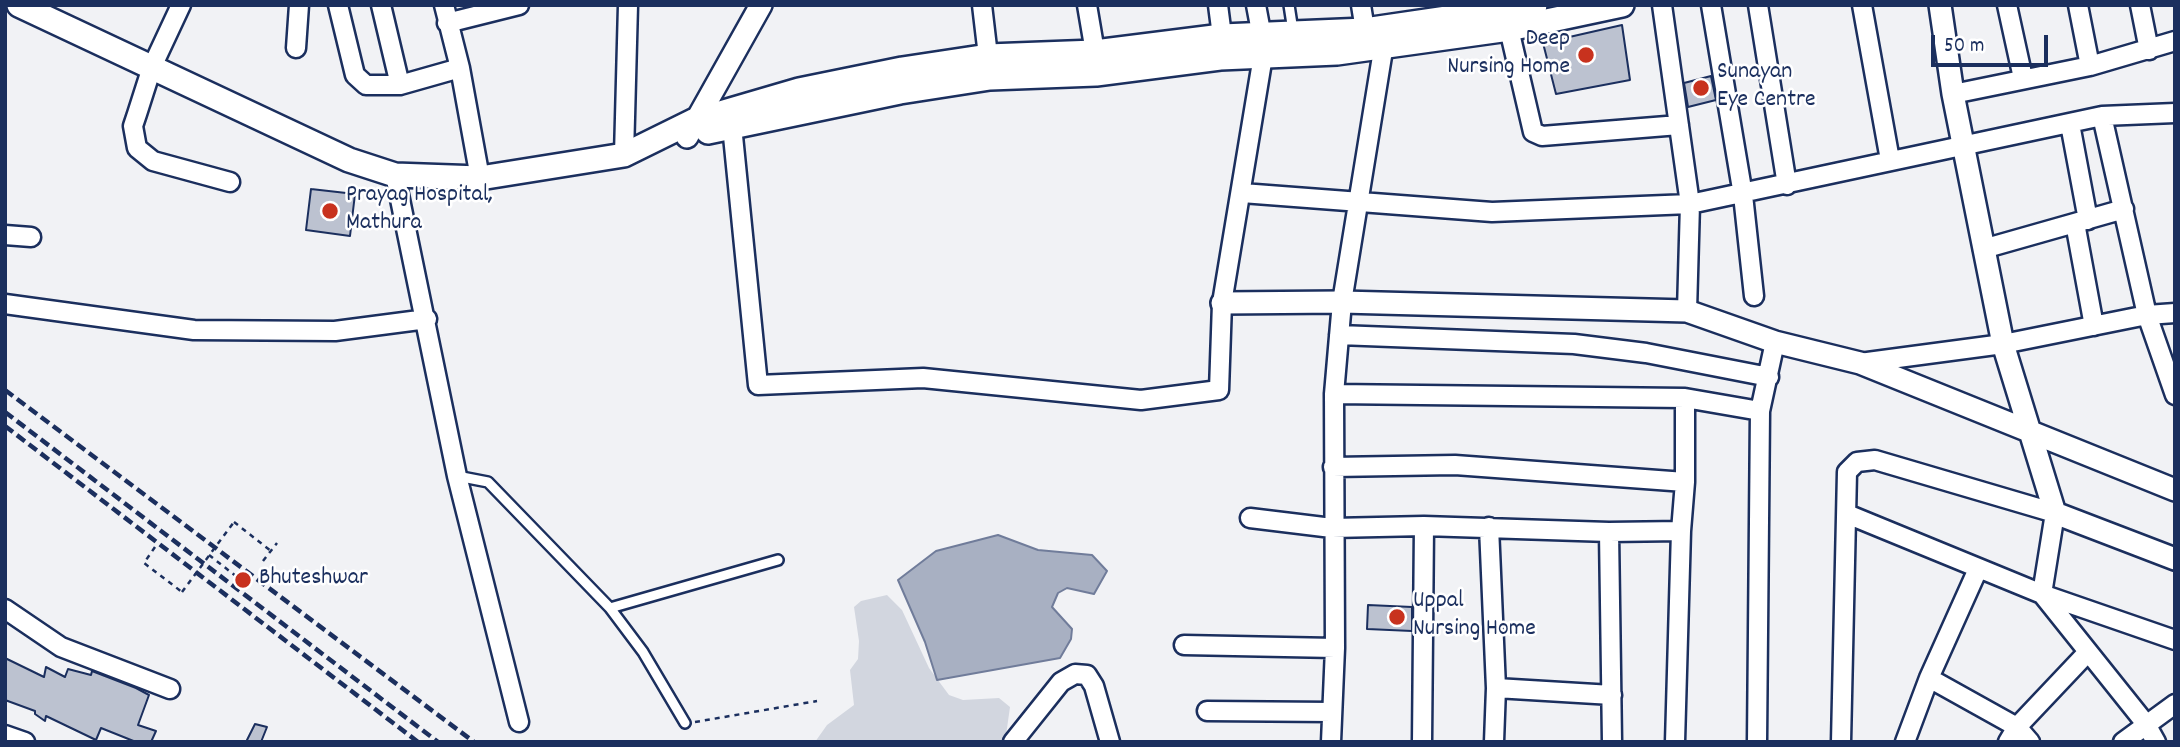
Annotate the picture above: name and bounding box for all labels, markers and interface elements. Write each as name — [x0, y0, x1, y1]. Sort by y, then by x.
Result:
scale bar — [1935, 21, 2052, 65]
place label: Deep Nursing Home — [1447, 27, 1570, 83]
text: 50 m — [1944, 32, 1984, 62]
marker: Deep Nursing Home — [1576, 45, 1596, 65]
place label: Sunayan Eye Centre — [1717, 60, 1815, 116]
marker: Sunayan Eye Centre — [1691, 78, 1711, 98]
place label: Prayag Hospital, Mathura — [346, 183, 493, 239]
marker: Prayag Hospital, Mathura — [320, 201, 340, 221]
place label: Bhuteshwar — [259, 566, 368, 594]
marker: Bhuteshwar — [233, 570, 253, 590]
place label: Uppal Nursing Home — [1413, 589, 1536, 645]
marker: Uppal Nursing Home — [1387, 607, 1407, 627]

